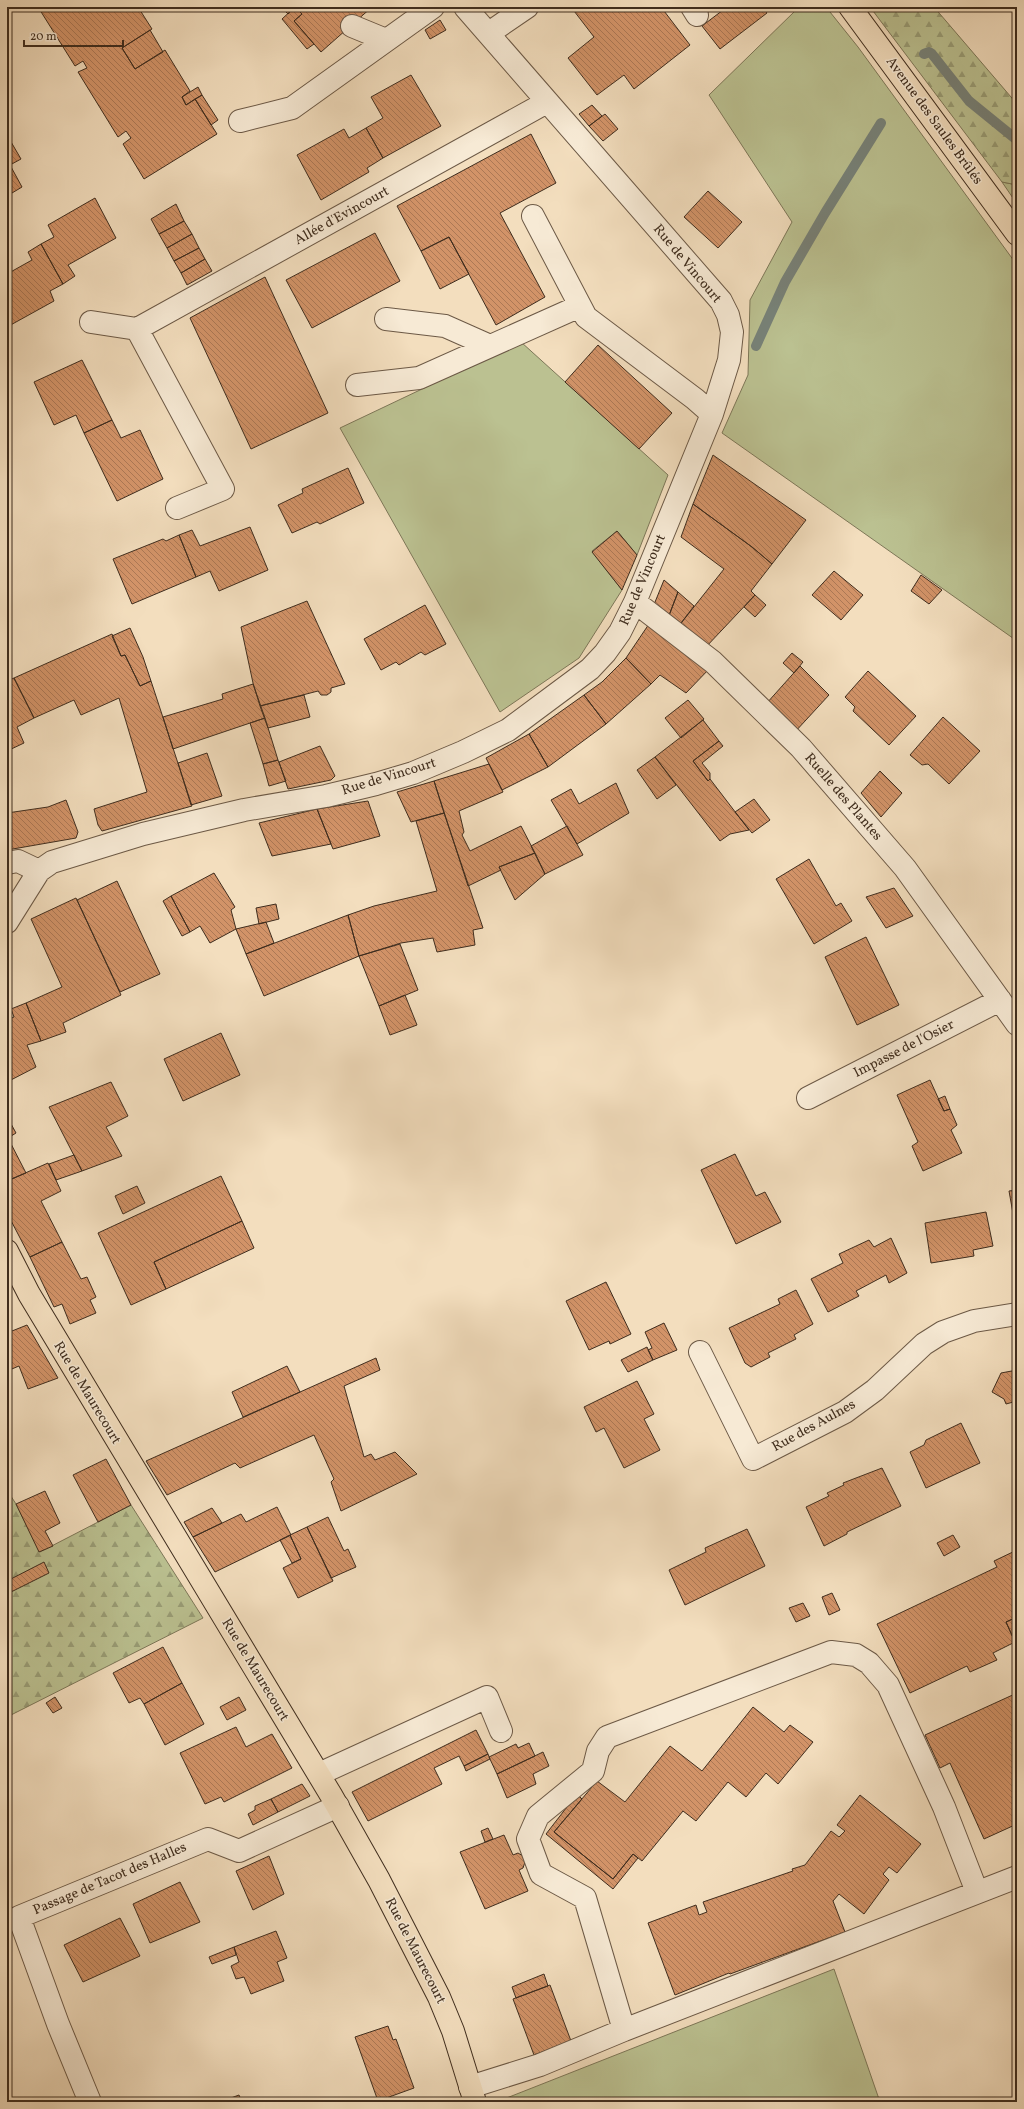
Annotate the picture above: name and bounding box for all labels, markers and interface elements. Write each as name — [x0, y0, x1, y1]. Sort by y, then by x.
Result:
scale bar — [24, 22, 123, 48]
text: 20 m — [30, 29, 57, 45]
street label: Avenue des Saules Brûlés — [881, 53, 987, 189]
street label: Allée d'Evincourt — [291, 182, 393, 250]
street label: Rue de Vincourt — [648, 220, 726, 308]
street label: Rue de Vincourt — [615, 531, 671, 629]
street label: Ruelle des Plantes — [800, 749, 886, 845]
street label: Rue de Vincourt — [340, 754, 439, 800]
street label: Impasse de l'Osier — [850, 1015, 958, 1083]
street label: Rue de Maurecourt — [49, 1338, 125, 1448]
street label: Rue des Aulnes — [769, 1395, 859, 1457]
street label: Rue de Maurecourt — [217, 1615, 293, 1725]
street label: Passage de Tacot des Halles — [30, 1838, 190, 1920]
street label: Rue de Maurecourt — [380, 1895, 450, 2008]

